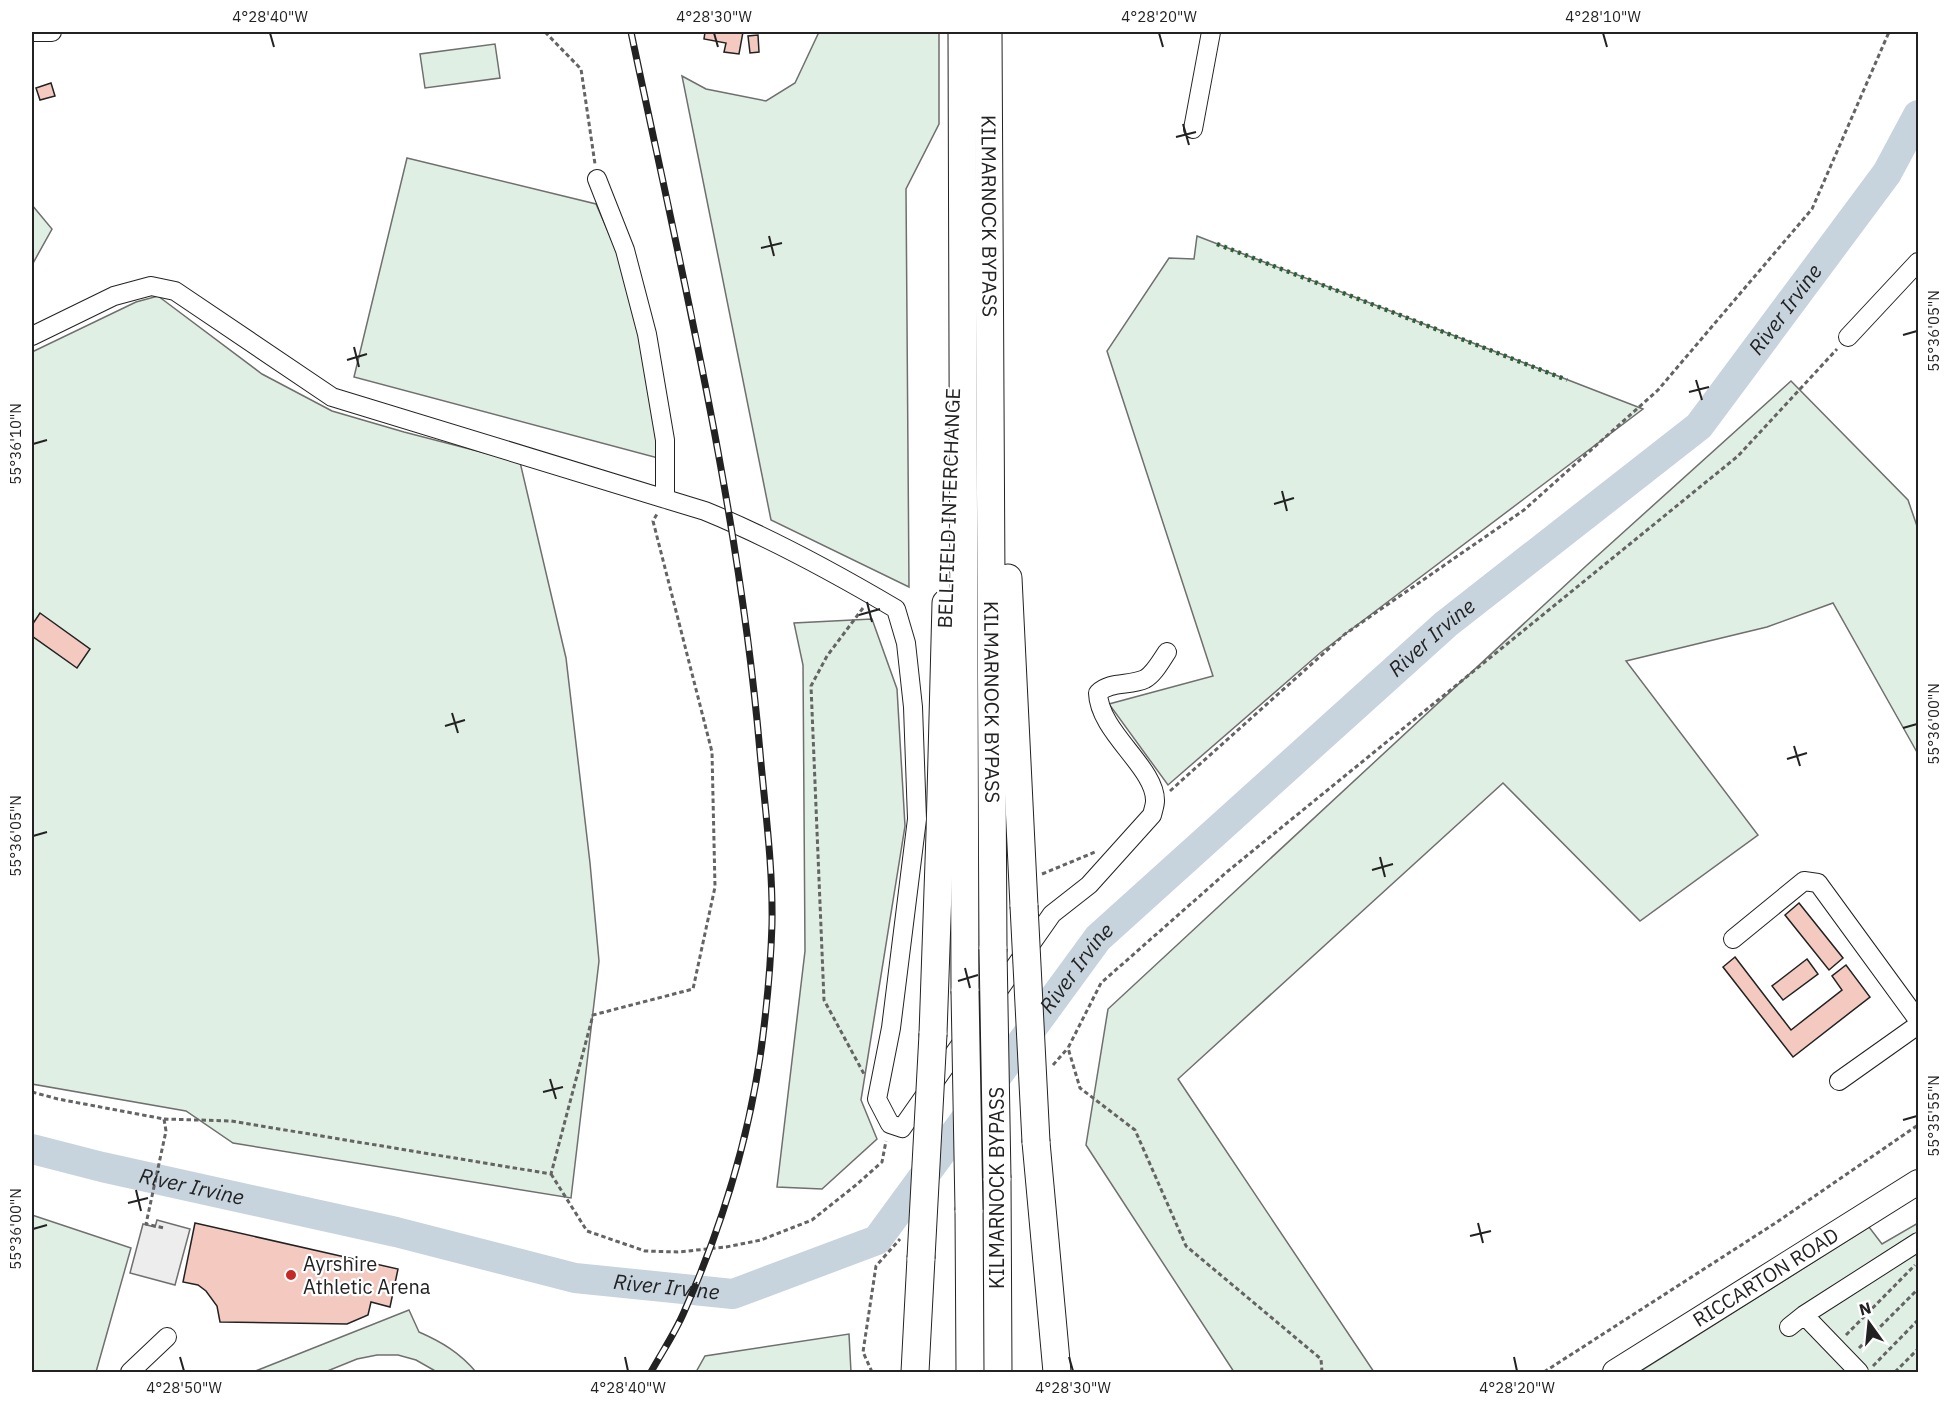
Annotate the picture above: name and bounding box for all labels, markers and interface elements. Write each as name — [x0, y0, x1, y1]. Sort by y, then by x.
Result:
text: 4°28'40"W — [232, 7, 308, 26]
text: 4°28'30"W — [676, 7, 752, 26]
text: 4°28'20"W — [1121, 7, 1197, 26]
text: 4°28'10"W — [1565, 7, 1641, 26]
street label: KILMARNOCK BYPASS — [975, 115, 1004, 317]
water label: River Irvine — [1742, 258, 1828, 360]
text: 55°36'05"N — [1924, 290, 1943, 372]
street label: BELLFIELD INTERCHANGE — [931, 387, 966, 629]
text: 55°36'10"N — [6, 403, 25, 485]
water label: River Irvine — [1382, 591, 1481, 683]
street label: KILMARNOCK BYPASS — [978, 601, 1006, 803]
text: 55°36'00"N — [1924, 683, 1943, 765]
text: 55°36'05"N — [6, 795, 25, 877]
water label: River Irvine — [1033, 916, 1119, 1018]
text: 55°35'55"N — [1924, 1075, 1943, 1157]
street label: KILMARNOCK BYPASS — [983, 1087, 1010, 1289]
water label: River Irvine — [137, 1161, 247, 1211]
text: 55°36'00"N — [6, 1188, 25, 1270]
street label: RICCARTON ROAD — [1687, 1221, 1844, 1333]
place label: Ayrshire Athletic Arena — [303, 1250, 431, 1300]
water label: River Irvine — [612, 1267, 721, 1306]
marker: Ayrshire Athletic Arena — [284, 1268, 298, 1282]
north arrow — [1839, 1293, 1899, 1353]
text: N — [1857, 1297, 1873, 1320]
text: 4°28'50"W — [146, 1378, 222, 1397]
text: 4°28'40"W — [590, 1378, 666, 1397]
text: 4°28'30"W — [1035, 1378, 1111, 1397]
text: 4°28'20"W — [1479, 1378, 1555, 1397]

